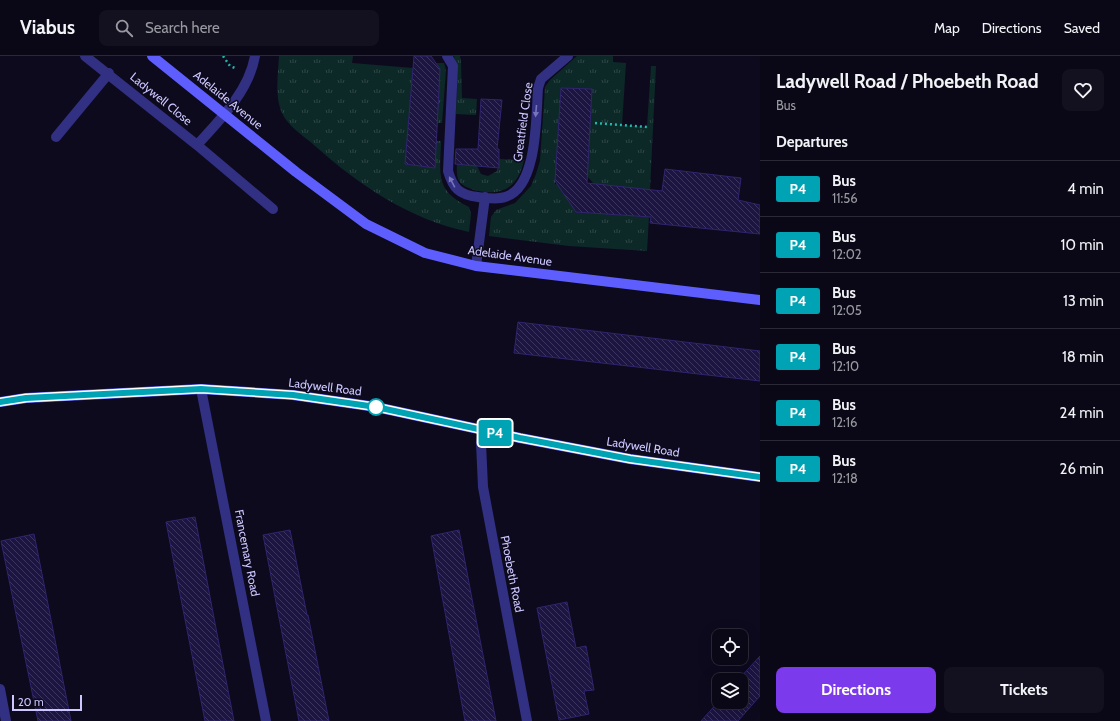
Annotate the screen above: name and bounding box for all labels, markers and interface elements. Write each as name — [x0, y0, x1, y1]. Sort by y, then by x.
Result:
search box — [99, 10, 379, 46]
text: Viabus — [20, 16, 75, 39]
icon: search — [113, 17, 135, 39]
text: Search here — [145, 19, 220, 37]
text: Map — [934, 19, 960, 37]
text: Directions — [982, 19, 1042, 37]
text: Saved — [1064, 19, 1100, 37]
street label: Adelaide Avenue — [191, 67, 266, 132]
street label: Ladywell Close — [127, 69, 195, 128]
button: heart — [1062, 69, 1104, 111]
text: Ladywell Road / Phoebeth Road — [776, 70, 1039, 93]
street label: Greatfield Close — [510, 81, 536, 163]
text: Bus — [776, 97, 796, 113]
one-way arrow — [533, 105, 540, 117]
text: Departures — [776, 133, 848, 151]
text: Bus — [832, 172, 856, 190]
one-way arrow — [449, 176, 456, 188]
text: P4 — [790, 180, 806, 198]
text: 4 min — [1067, 180, 1104, 198]
text: 11:56 — [832, 190, 858, 206]
text: Bus — [832, 228, 856, 246]
text: P4 — [790, 236, 806, 254]
text: 10 min — [1061, 236, 1104, 254]
street label: Adelaide Avenue — [467, 242, 553, 269]
text: 12:02 — [832, 246, 862, 262]
text: Bus — [832, 284, 856, 302]
text: P4 — [790, 292, 806, 310]
text: 13 min — [1063, 292, 1104, 310]
text: 12:05 — [832, 302, 862, 318]
text: Bus — [832, 340, 856, 358]
text: P4 — [790, 348, 806, 366]
text: 18 min — [1062, 348, 1104, 366]
text: 12:10 — [832, 358, 859, 374]
street label: Ladywell Road — [288, 375, 363, 398]
text: Bus — [832, 396, 856, 414]
unlabelled marker — [367, 398, 385, 416]
text: P4 — [790, 404, 806, 422]
text: 24 min — [1059, 404, 1104, 422]
text: 12:16 — [832, 414, 857, 430]
line badge: P4 — [477, 420, 513, 446]
text: P4 — [487, 424, 503, 442]
street label: Ladywell Road — [606, 433, 681, 460]
text: Bus — [832, 452, 856, 470]
text: P4 — [790, 460, 806, 478]
text: 26 min — [1060, 460, 1104, 478]
text: 12:18 — [832, 470, 858, 486]
street label: Francemary Road — [232, 508, 263, 598]
street label: Phoebeth Road — [498, 534, 527, 614]
map controls — [712, 629, 748, 709]
button: locate — [712, 629, 748, 665]
button: Directions — [776, 667, 936, 713]
button: Tickets — [944, 667, 1104, 713]
button: layers — [712, 673, 748, 709]
scale bar — [12, 693, 82, 712]
text: 20 m — [18, 695, 44, 709]

